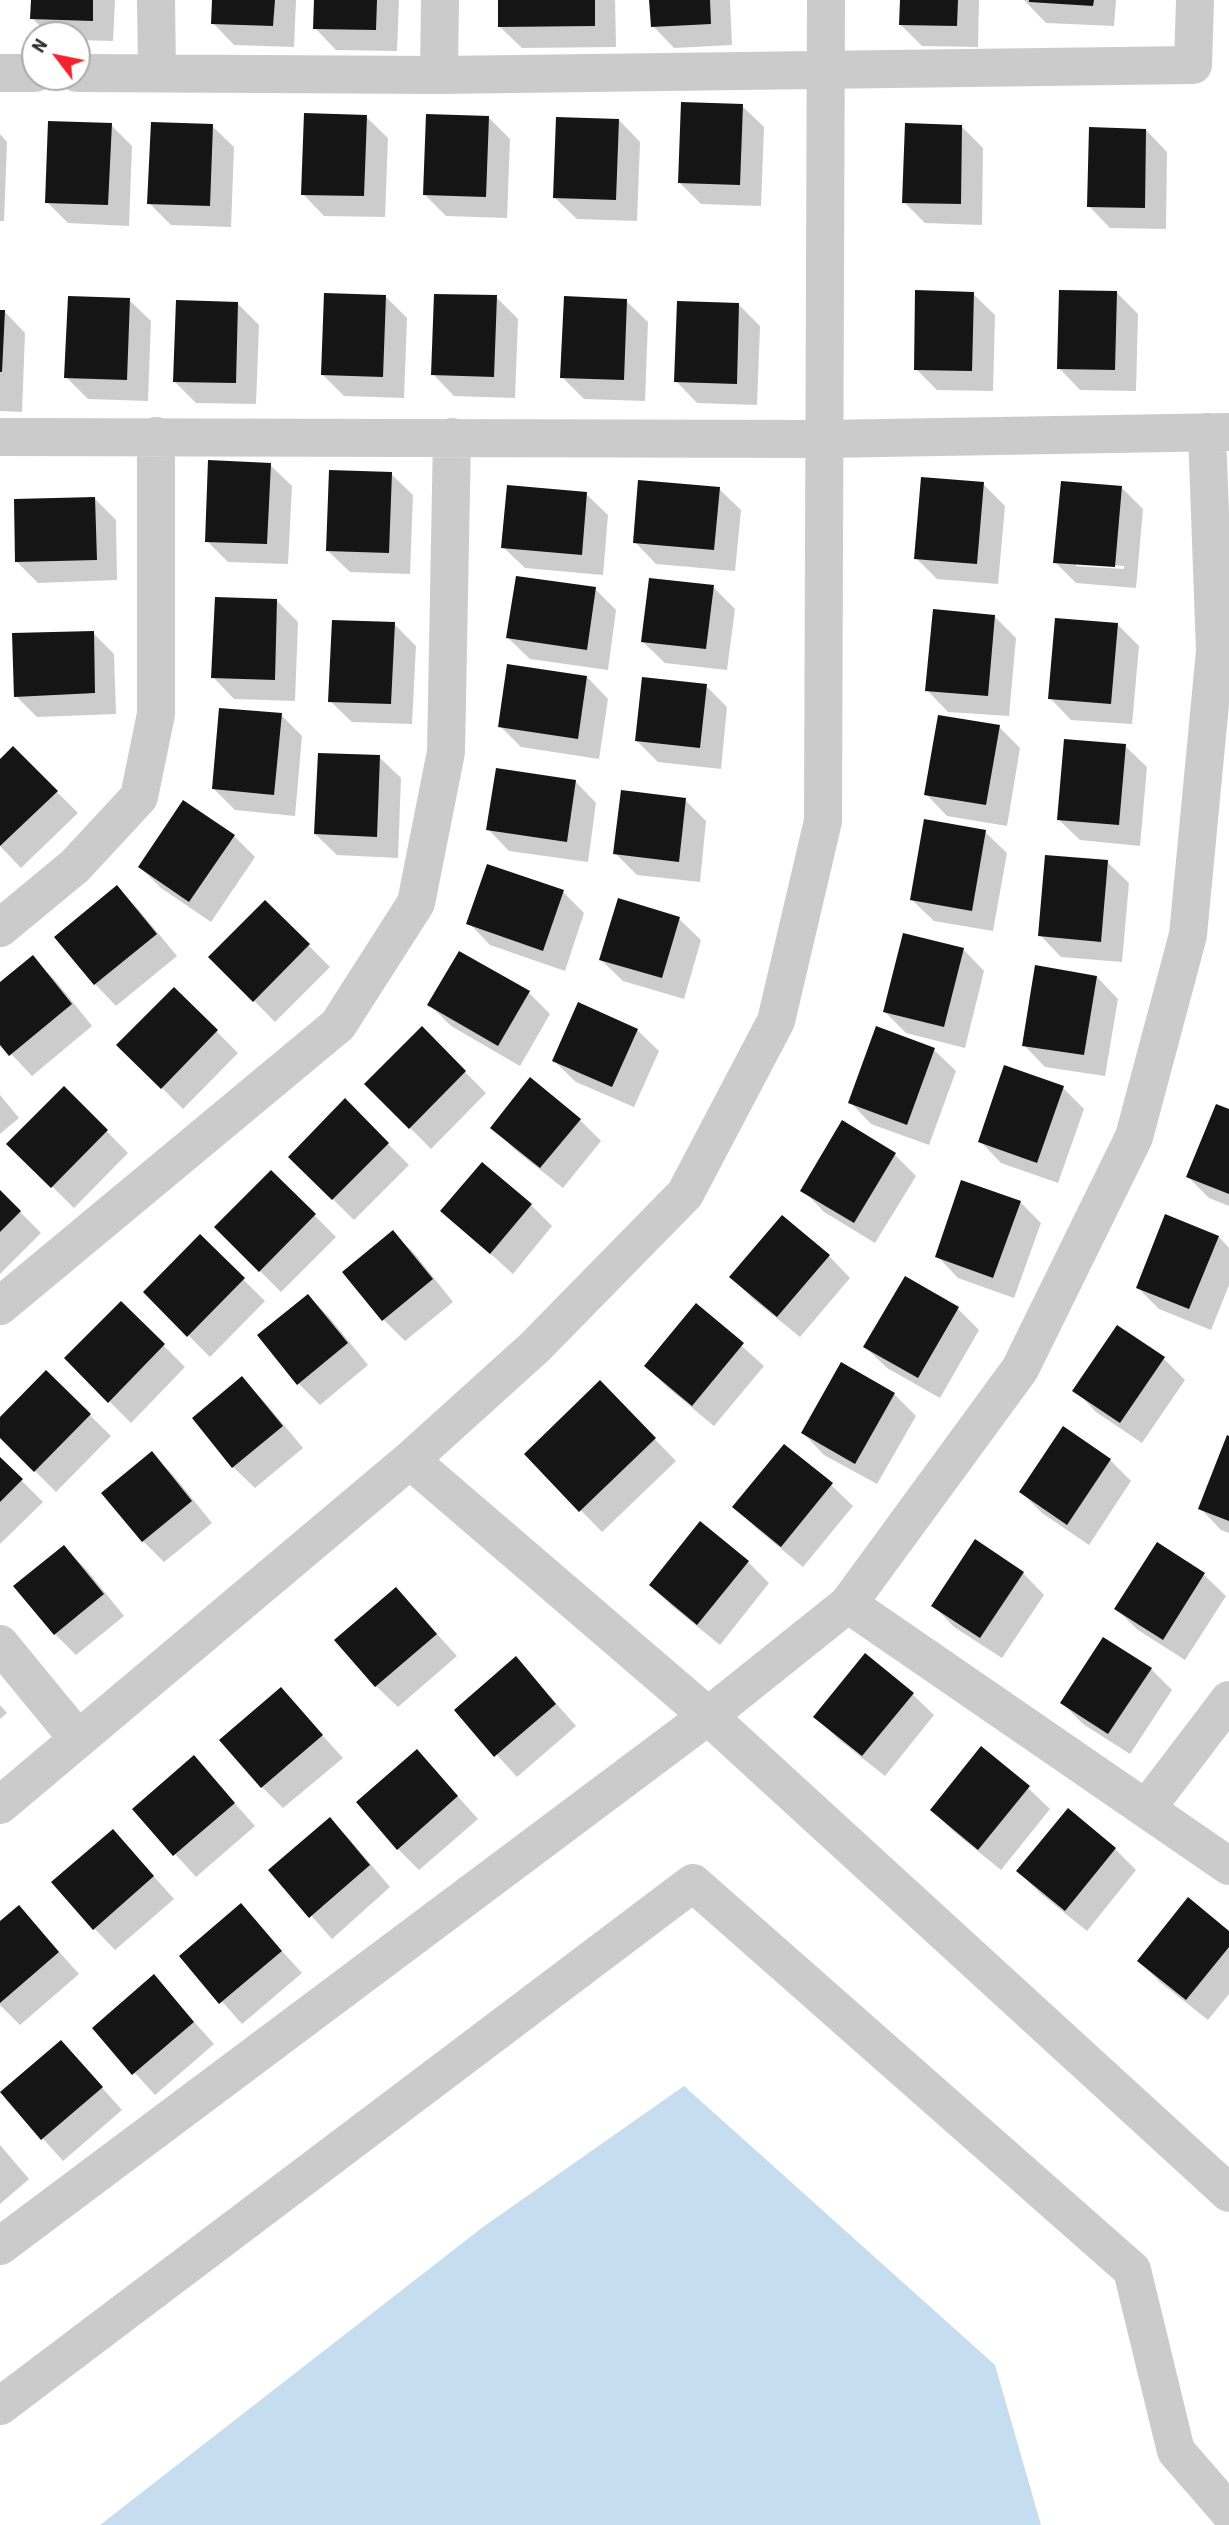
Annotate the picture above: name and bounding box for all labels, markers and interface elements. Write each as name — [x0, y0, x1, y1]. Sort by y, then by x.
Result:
north arrow — [21, 21, 91, 91]
text: N — [27, 35, 52, 57]

